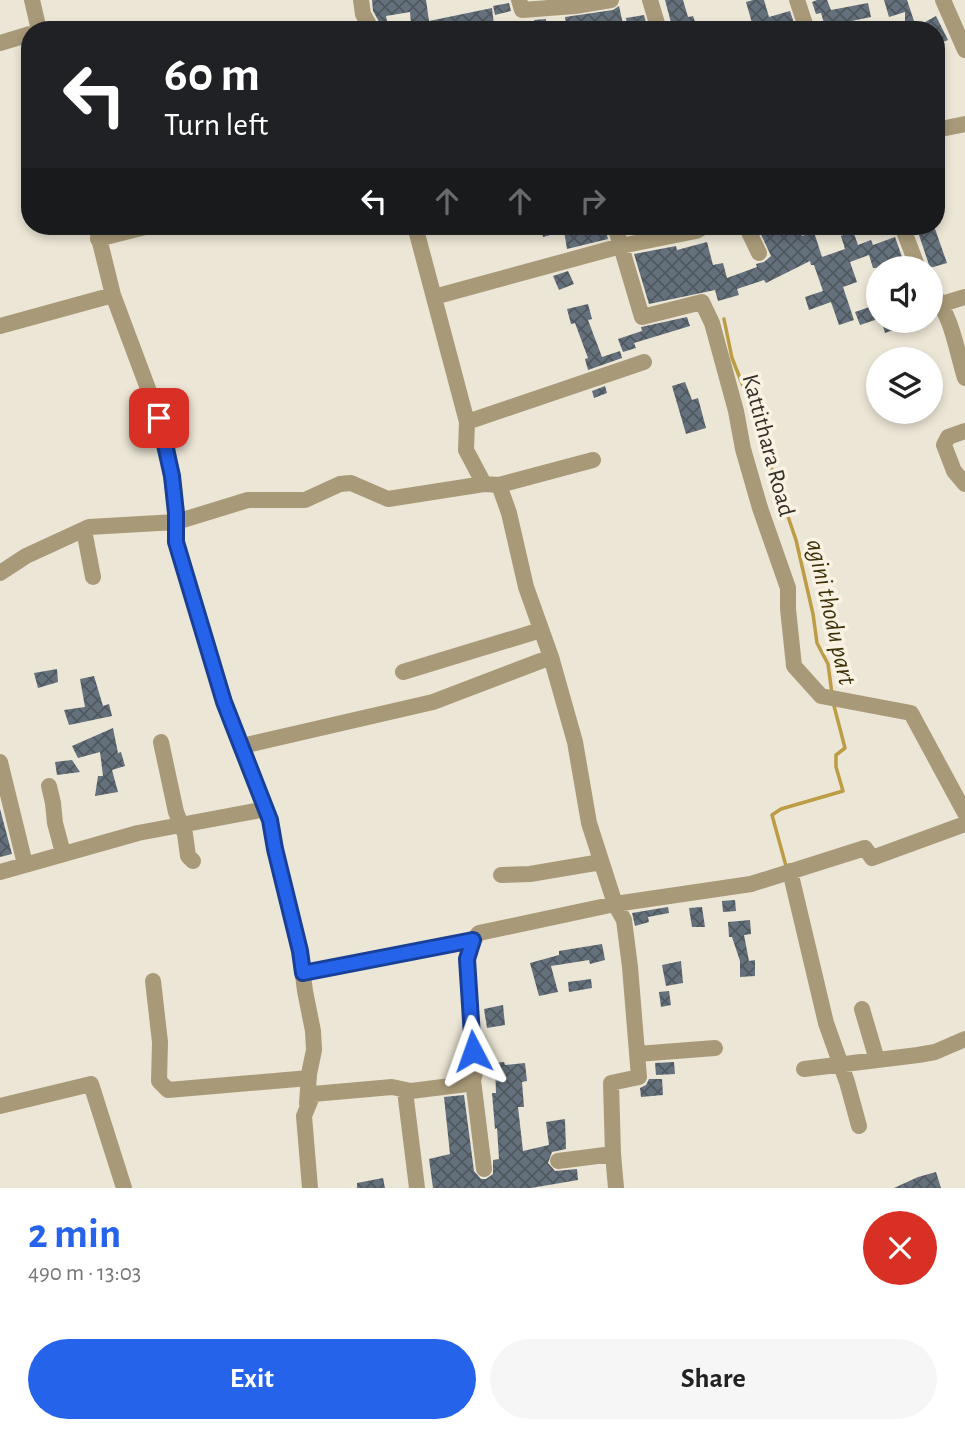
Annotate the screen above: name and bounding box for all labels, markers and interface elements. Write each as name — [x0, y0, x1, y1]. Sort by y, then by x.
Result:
icon: left — [49, 49, 140, 140]
text: 60 m — [164, 51, 260, 100]
text: Turn left — [164, 109, 268, 141]
icon: left — [355, 182, 393, 220]
icon: ahead — [428, 182, 466, 220]
icon: ahead — [501, 182, 539, 220]
icon: right — [574, 182, 612, 220]
map controls — [866, 256, 943, 424]
button: sound — [866, 256, 943, 333]
button: layers — [866, 347, 943, 424]
street label: Kattithara Road — [737, 371, 799, 519]
pin — [129, 388, 189, 448]
icon: arrive — [140, 399, 178, 437]
water label: agini thodu part — [802, 537, 861, 688]
position arrow — [436, 1014, 510, 1088]
button: close — [863, 1211, 937, 1285]
text: 2 min — [28, 1213, 121, 1255]
text: 490 m · 13:03 — [28, 1262, 141, 1285]
button: Exit — [28, 1339, 476, 1419]
button: Share — [490, 1339, 937, 1419]

